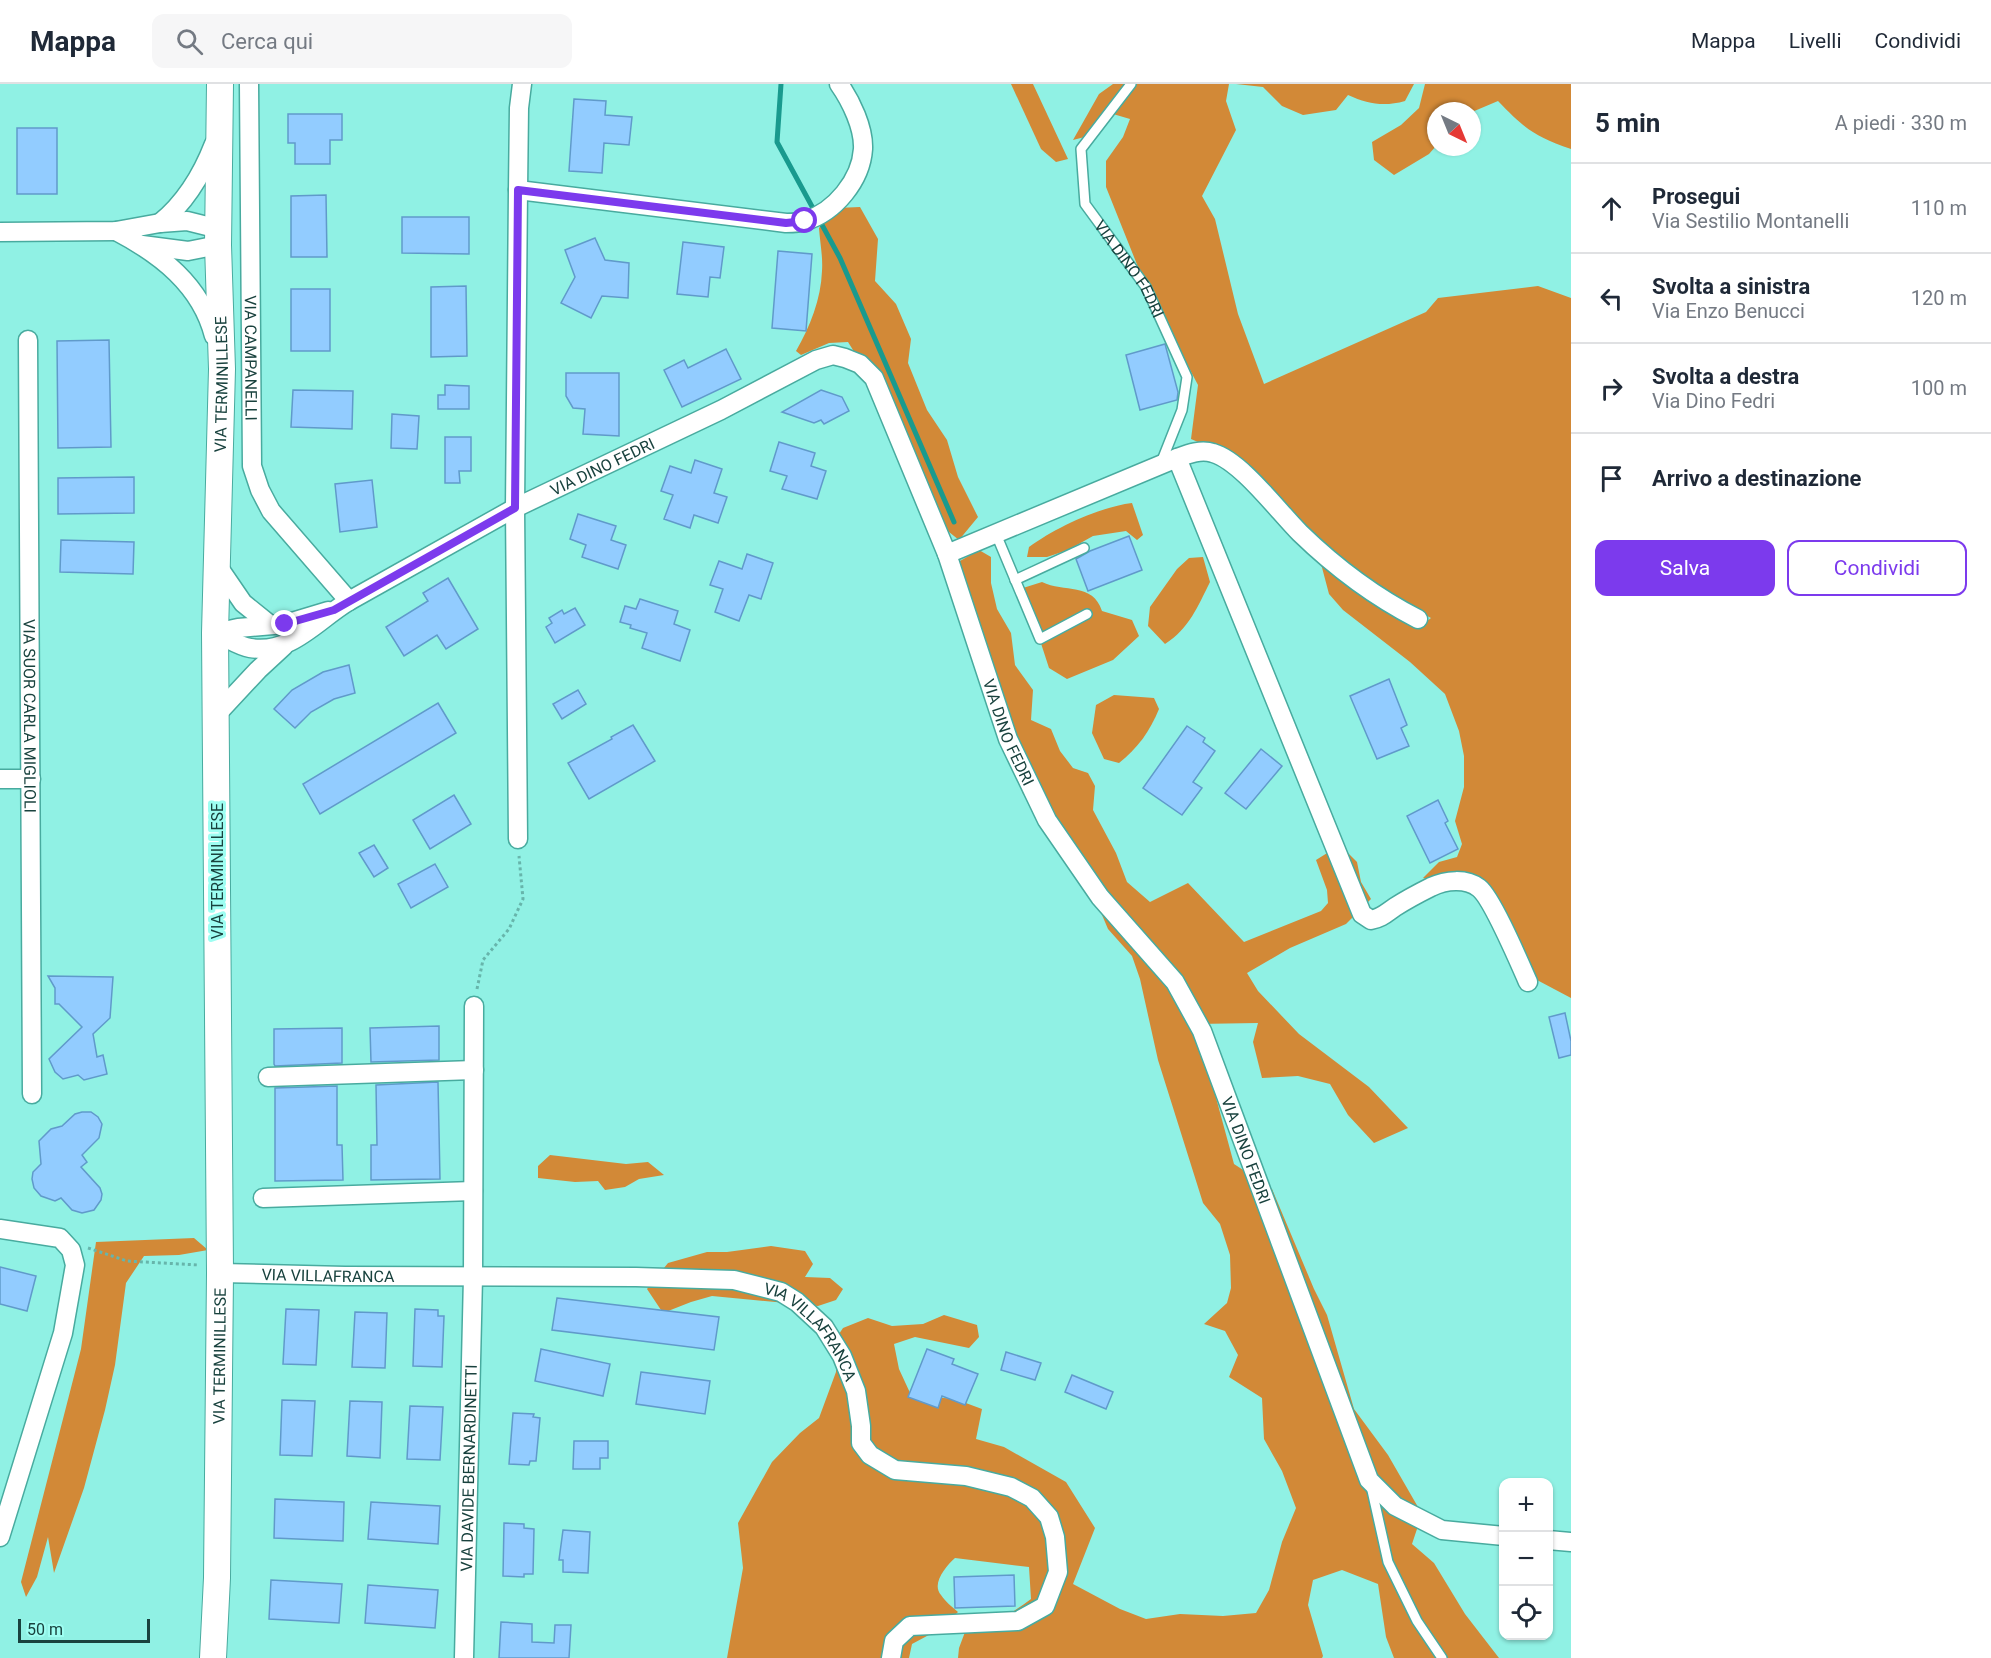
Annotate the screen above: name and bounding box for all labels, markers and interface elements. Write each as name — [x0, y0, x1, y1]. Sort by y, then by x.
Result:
search box — [152, 14, 572, 68]
text: Mappa — [30, 25, 116, 58]
icon: search — [173, 25, 206, 58]
text: Cerca qui — [221, 29, 313, 54]
text: Mappa — [1691, 29, 1756, 53]
text: Livelli — [1789, 29, 1842, 53]
text: Condividi — [1875, 29, 1961, 53]
north arrow — [1427, 102, 1481, 156]
text: 5 min — [1595, 108, 1660, 138]
text: A piedi · 330 m — [1835, 111, 1967, 135]
text: Prosegui — [1652, 184, 1740, 209]
icon: ahead — [1595, 192, 1628, 225]
text: 110 m — [1911, 196, 1967, 220]
route start — [791, 207, 817, 233]
text: Via Sestilio Montanelli — [1652, 209, 1849, 233]
street label: VIA DINO FEDRI — [1090, 217, 1168, 321]
text: Svolta a sinistra — [1652, 274, 1810, 299]
icon: left — [1595, 282, 1628, 315]
text: 120 m — [1911, 286, 1967, 310]
street label: VIA CAMPANELLI — [241, 295, 261, 421]
text: Via Enzo Benucci — [1652, 299, 1805, 323]
street label: VIA TERMINILLESE — [211, 316, 232, 453]
text: Svolta a destra — [1652, 364, 1799, 389]
icon: right — [1595, 372, 1628, 405]
text: 100 m — [1911, 376, 1967, 400]
text: Via Dino Fedri — [1652, 389, 1775, 413]
street label: VIA DINO FEDRI — [547, 434, 658, 500]
icon: arrive — [1595, 462, 1628, 495]
text: Arrivo a destinazione — [1652, 466, 1861, 491]
button: Salva — [1595, 540, 1775, 596]
button: Condividi — [1787, 540, 1967, 596]
route end — [271, 610, 297, 636]
street label: VIA SUOR CARLA MIGLIOLI — [19, 619, 40, 813]
street label: VIA DINO FEDRI — [979, 677, 1038, 789]
street label: VIA TERMINILLESE — [208, 803, 227, 939]
street label: VIA DINO FEDRI — [1217, 1094, 1274, 1207]
street label: VIA VILLAFRANCA — [261, 1265, 395, 1286]
street label: VIA VILLAFRANCA — [762, 1279, 860, 1384]
street label: VIA TERMINILLESE — [210, 1288, 230, 1424]
street label: VIA DAVIDE BERNARDINETTI — [457, 1364, 481, 1572]
map controls — [1499, 1478, 1553, 1640]
button: + — [1499, 1478, 1553, 1532]
button: − — [1499, 1532, 1553, 1586]
button: locate — [1499, 1586, 1553, 1640]
scale bar — [18, 1616, 150, 1644]
text: 50 m — [27, 1620, 63, 1639]

